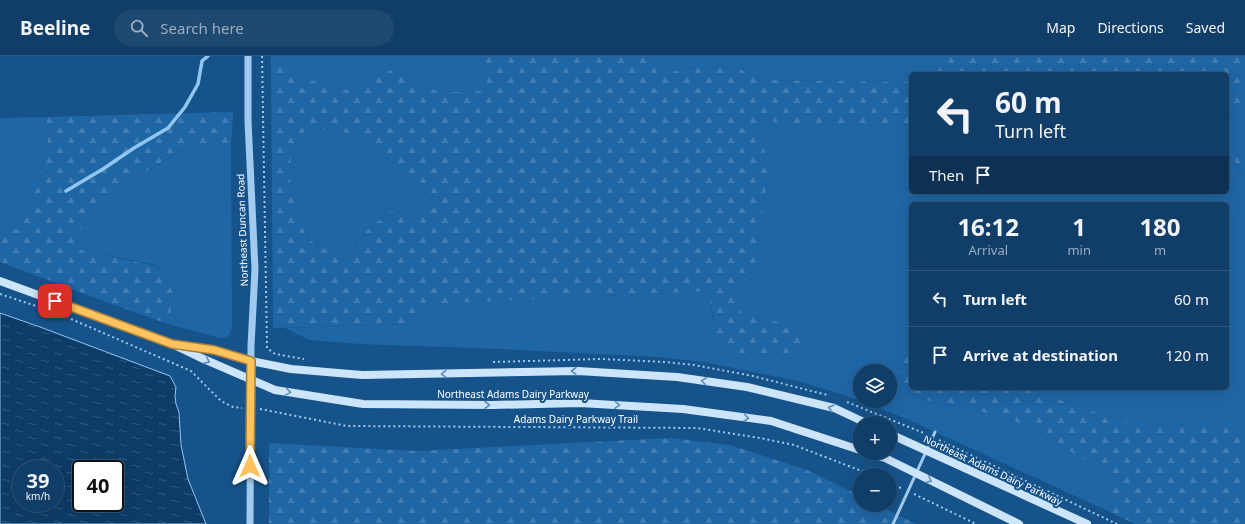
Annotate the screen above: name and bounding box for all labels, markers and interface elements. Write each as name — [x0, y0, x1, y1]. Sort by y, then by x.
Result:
search box — [114, 10, 394, 46]
text: Beeline — [20, 15, 90, 41]
icon: search — [128, 17, 150, 39]
text: Search here — [160, 18, 244, 38]
text: Map — [1046, 18, 1075, 37]
text: Directions — [1097, 18, 1164, 37]
text: Saved — [1186, 18, 1225, 37]
text: 60 m — [995, 83, 1062, 121]
icon: left — [929, 88, 981, 140]
text: Turn left — [995, 119, 1066, 143]
icon: arrive — [972, 164, 994, 186]
text: Then — [929, 165, 964, 185]
street label: Northeast Duncan Road — [233, 173, 251, 287]
text: 16:12 — [957, 210, 1019, 243]
text: 1 — [1072, 210, 1086, 243]
text: 180 — [1139, 210, 1181, 243]
text: Arrival — [968, 241, 1008, 259]
text: min — [1067, 241, 1091, 259]
text: m — [1154, 241, 1166, 259]
pin — [38, 284, 72, 318]
icon: left — [929, 288, 951, 310]
text: Turn left — [963, 289, 1027, 309]
text: 60 m — [1174, 289, 1209, 309]
icon: arrive — [44, 290, 66, 312]
icon: arrive — [929, 344, 951, 366]
text: Arrive at destination — [963, 345, 1118, 365]
text: 120 m — [1165, 345, 1209, 365]
one-way arrow — [203, 356, 211, 364]
map controls — [853, 364, 897, 512]
button: layers — [853, 364, 897, 408]
one-way arrow — [571, 367, 577, 375]
one-way arrow — [441, 369, 447, 378]
one-way arrow — [700, 377, 707, 386]
one-way arrow — [285, 387, 291, 396]
street label: Northeast Adams Dairy Parkway — [437, 387, 590, 401]
one-way arrow — [614, 400, 620, 409]
one-way arrow — [484, 401, 490, 409]
one-way arrow — [827, 404, 834, 413]
street label: Adams Dairy Parkway Trail — [514, 412, 638, 426]
one-way arrow — [743, 413, 749, 422]
button: + — [853, 416, 897, 460]
street label: Northeast Adams Dairy Parkway — [921, 432, 1066, 509]
position arrow — [229, 445, 271, 487]
speed limit sign: 40 — [72, 460, 124, 512]
text: 39 — [27, 467, 49, 494]
button: − — [853, 468, 897, 512]
one-way arrow — [925, 475, 933, 483]
text: km/h — [26, 489, 50, 503]

